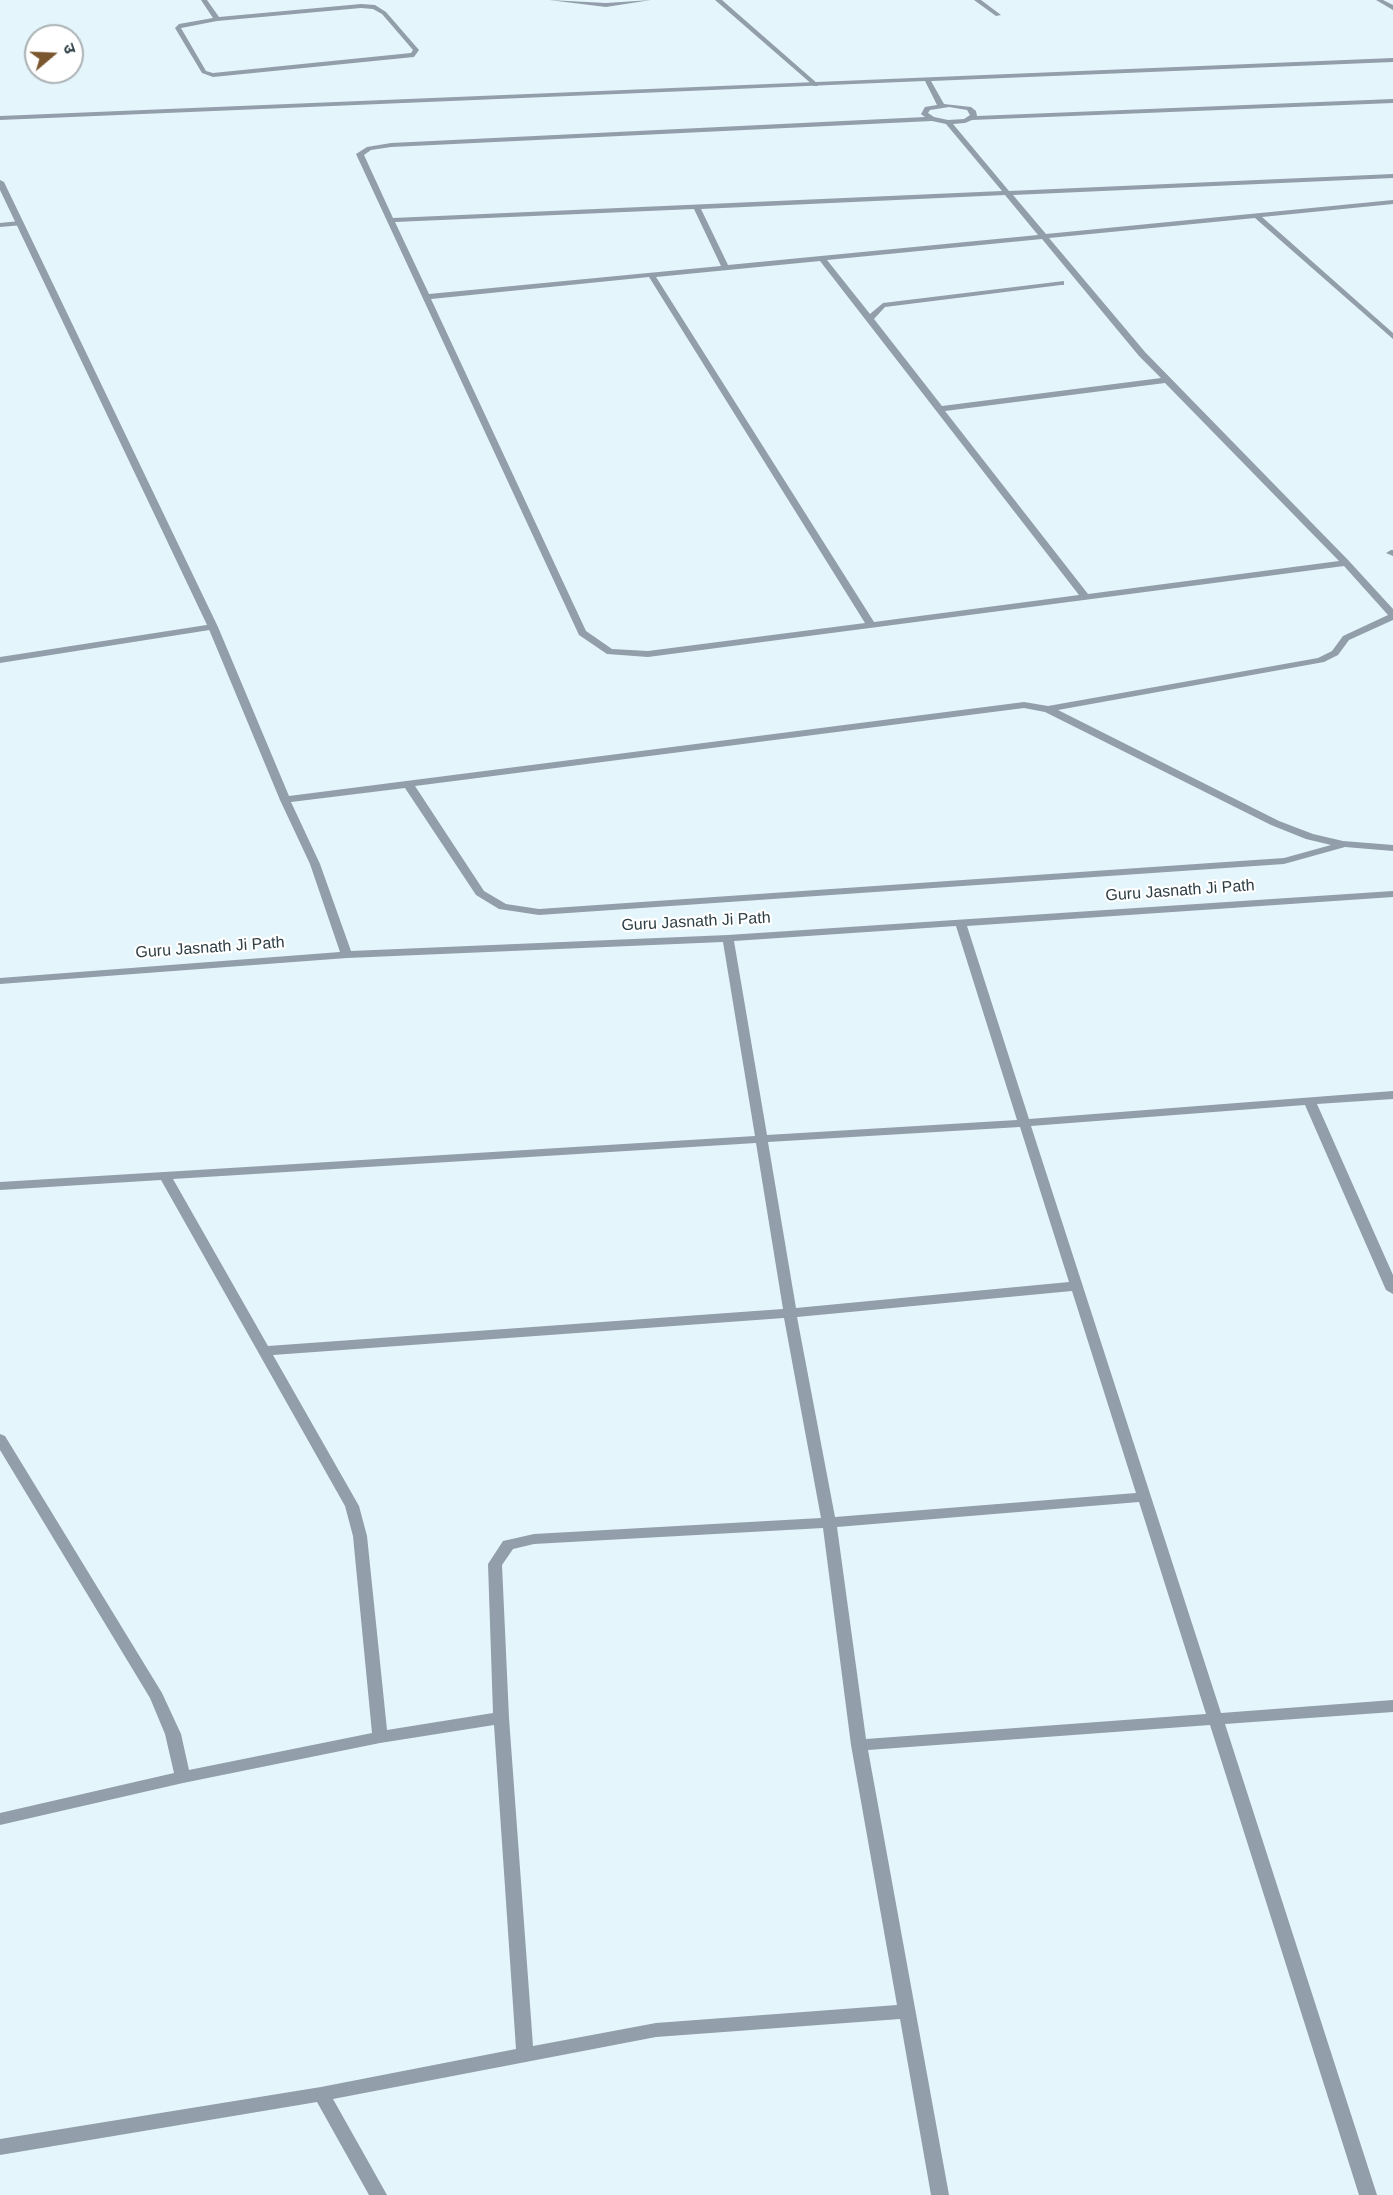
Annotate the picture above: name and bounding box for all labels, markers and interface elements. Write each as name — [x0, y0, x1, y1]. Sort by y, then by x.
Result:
north arrow — [24, 24, 84, 84]
text: उ — [60, 41, 79, 56]
street label: Guru Jasnath Ji Path — [1105, 876, 1255, 906]
street label: Guru Jasnath Ji Path — [621, 909, 771, 935]
street label: Guru Jasnath Ji Path — [135, 933, 285, 963]

